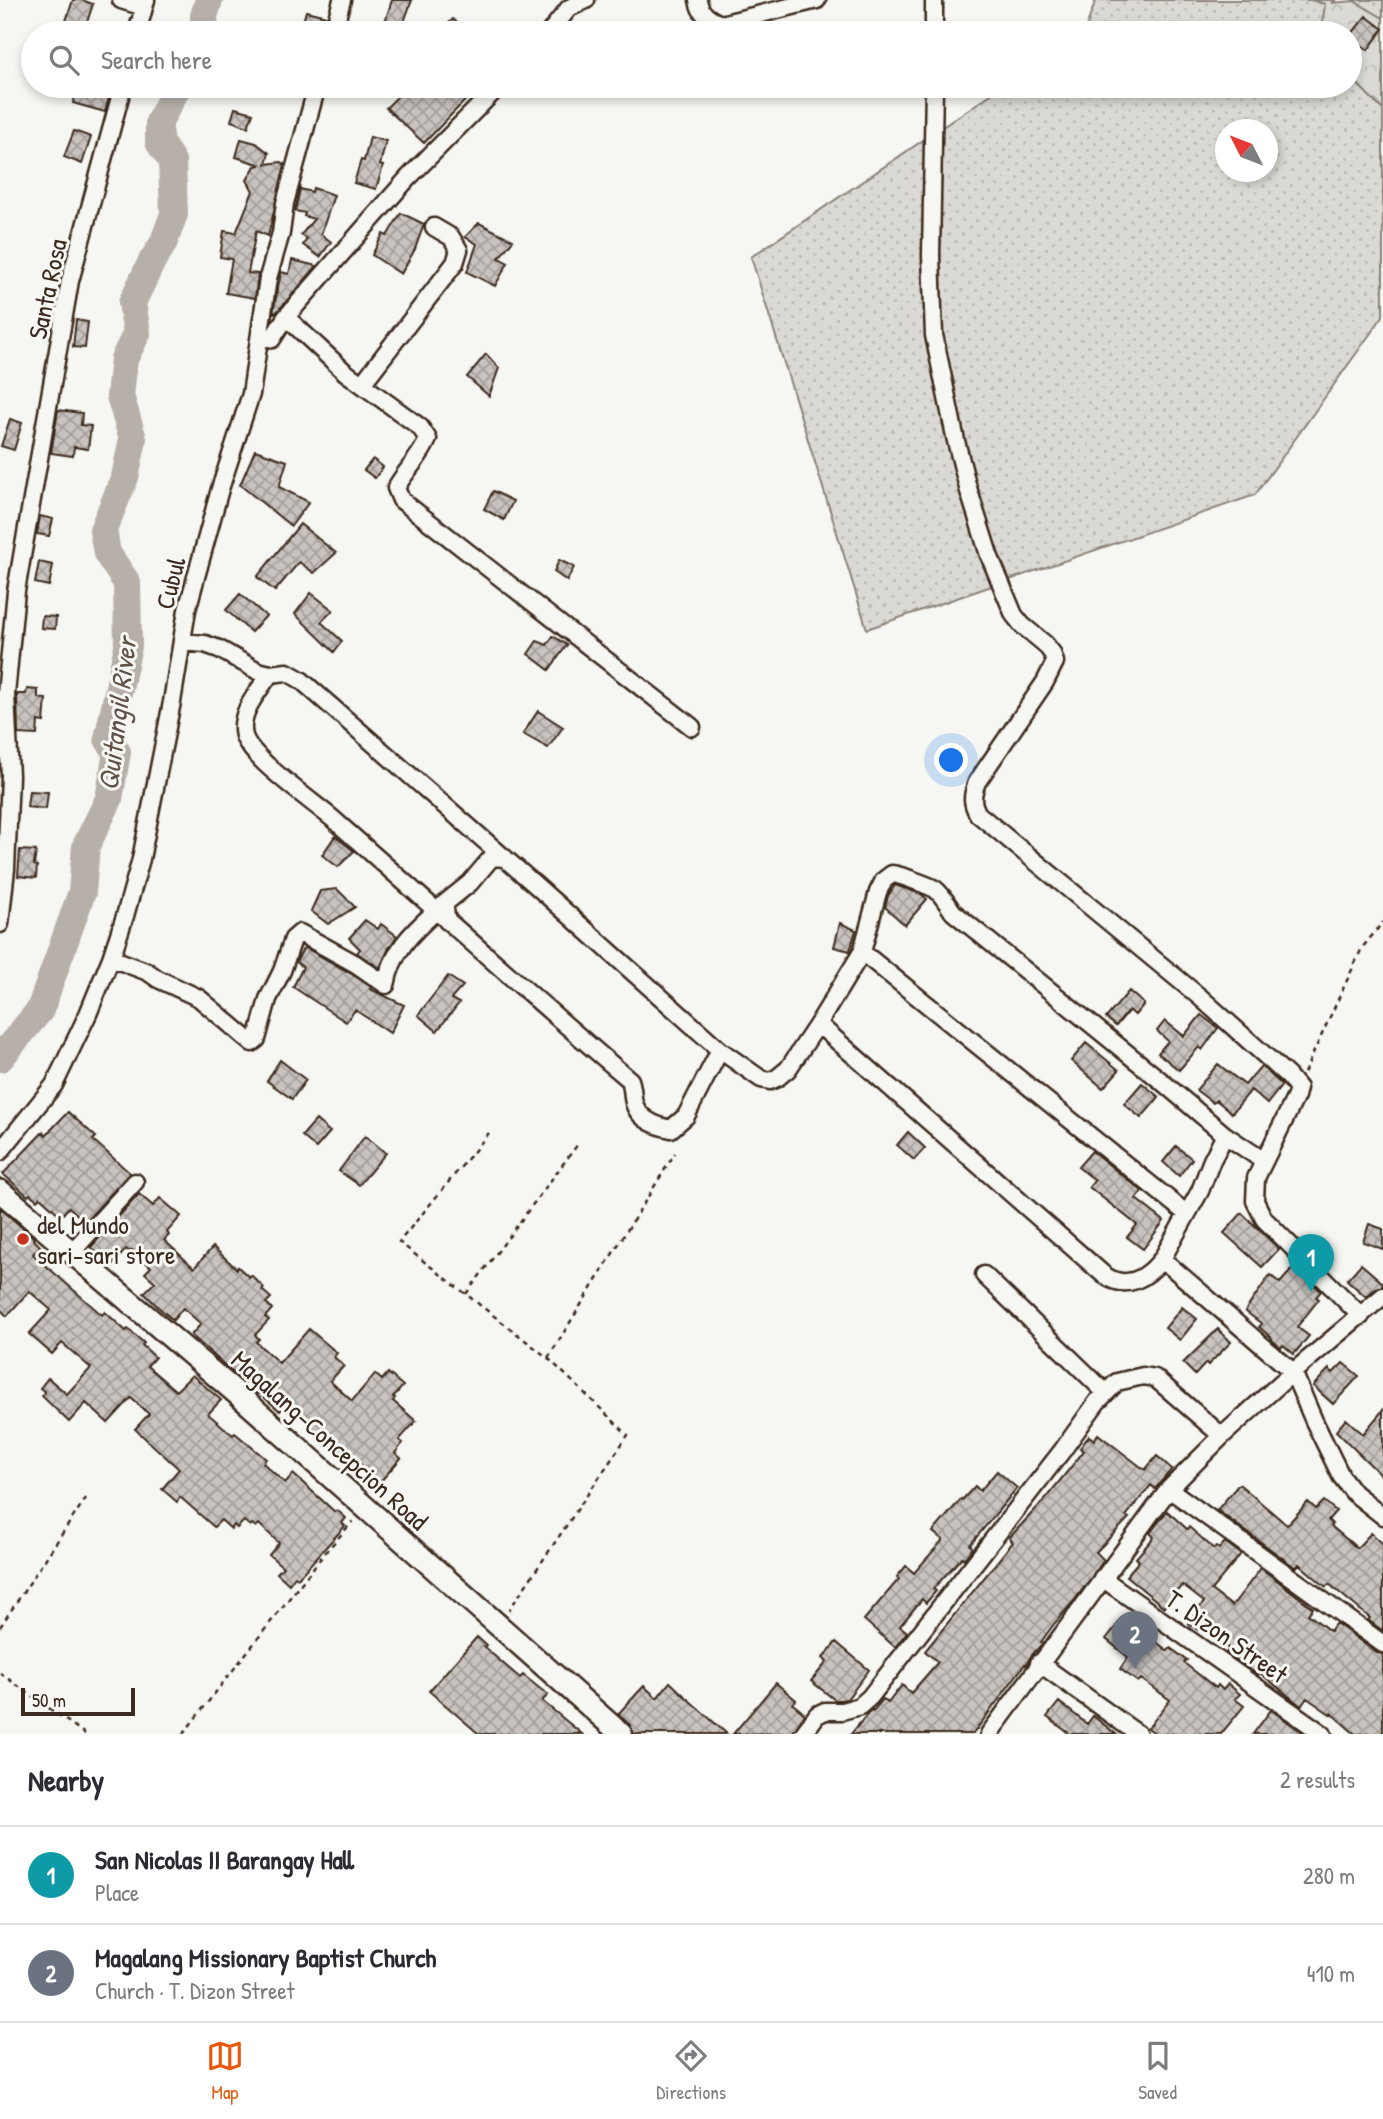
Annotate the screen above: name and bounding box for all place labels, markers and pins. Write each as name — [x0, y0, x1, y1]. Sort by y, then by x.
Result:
place label: del Mundo sari-sari store — [37, 1207, 175, 1272]
marker: del Mundo sari-sari store — [15, 1231, 31, 1247]
pin: 1 — [1288, 1234, 1334, 1292]
pin: 2 — [1112, 1611, 1158, 1669]

